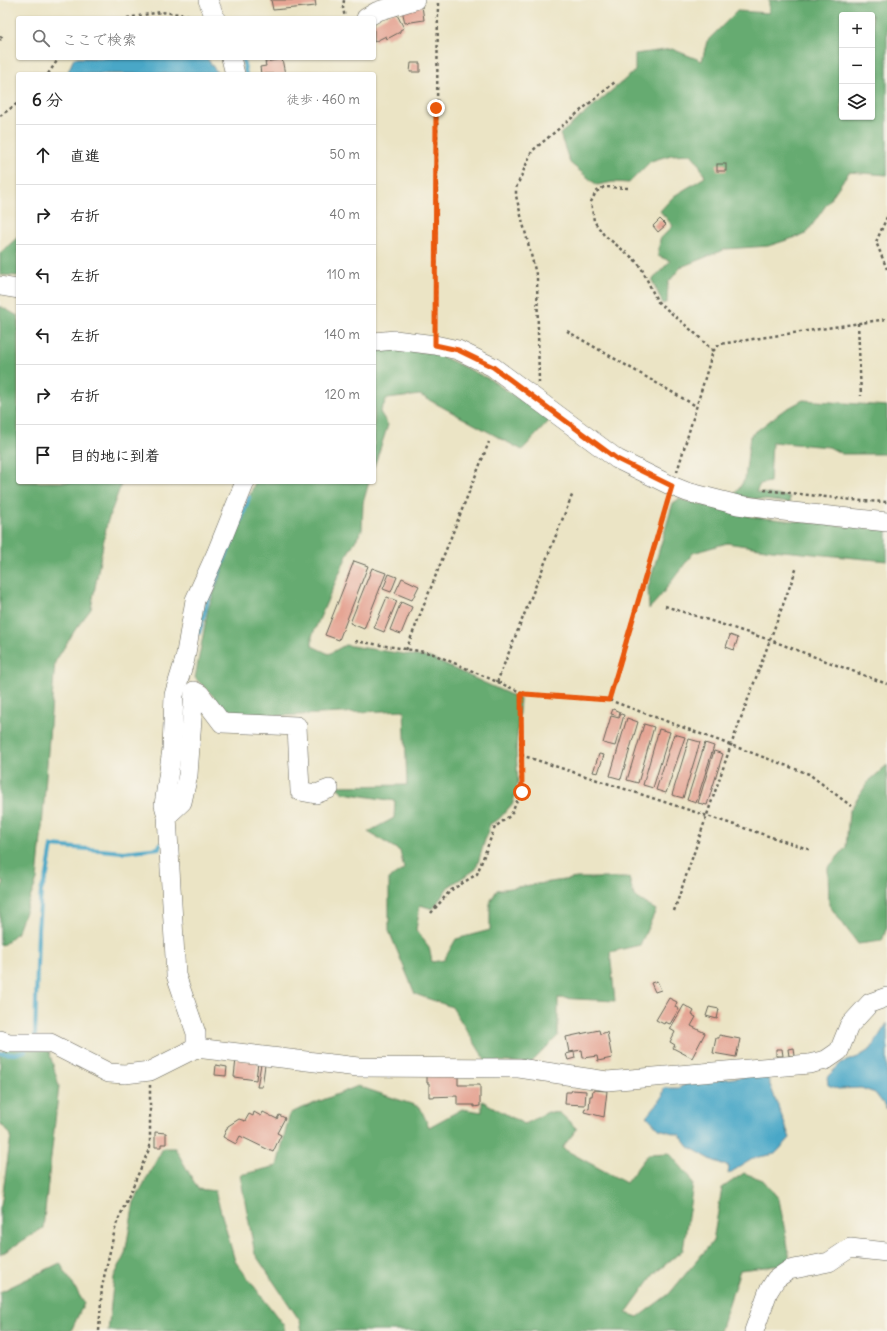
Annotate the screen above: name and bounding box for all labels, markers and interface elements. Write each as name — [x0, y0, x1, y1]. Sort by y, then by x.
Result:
map controls — [839, 12, 875, 120]
button: + — [839, 12, 875, 48]
search box — [16, 16, 376, 60]
icon: search — [30, 27, 52, 49]
text: ここで検索 — [62, 30, 137, 49]
button: − — [839, 48, 875, 84]
button: layers — [839, 84, 875, 120]
text: 6 分 — [32, 89, 63, 111]
text: 徒歩 · 460 m — [287, 91, 360, 108]
route end — [427, 99, 445, 117]
icon: ahead — [32, 144, 54, 166]
text: 直進 — [70, 146, 100, 165]
text: 50 m — [329, 146, 360, 163]
icon: right — [32, 204, 54, 226]
text: 右折 — [70, 206, 100, 225]
text: 40 m — [329, 206, 360, 223]
icon: left — [32, 264, 54, 286]
text: 左折 — [70, 266, 100, 285]
text: 110 m — [327, 266, 360, 283]
icon: left — [32, 324, 54, 346]
text: 左折 — [70, 326, 100, 345]
text: 140 m — [324, 326, 360, 343]
icon: right — [32, 384, 54, 406]
text: 右折 — [70, 386, 100, 405]
text: 120 m — [325, 386, 360, 403]
icon: arrive — [32, 444, 54, 466]
text: 目的地に到着 — [70, 446, 160, 465]
route start — [513, 783, 531, 801]

